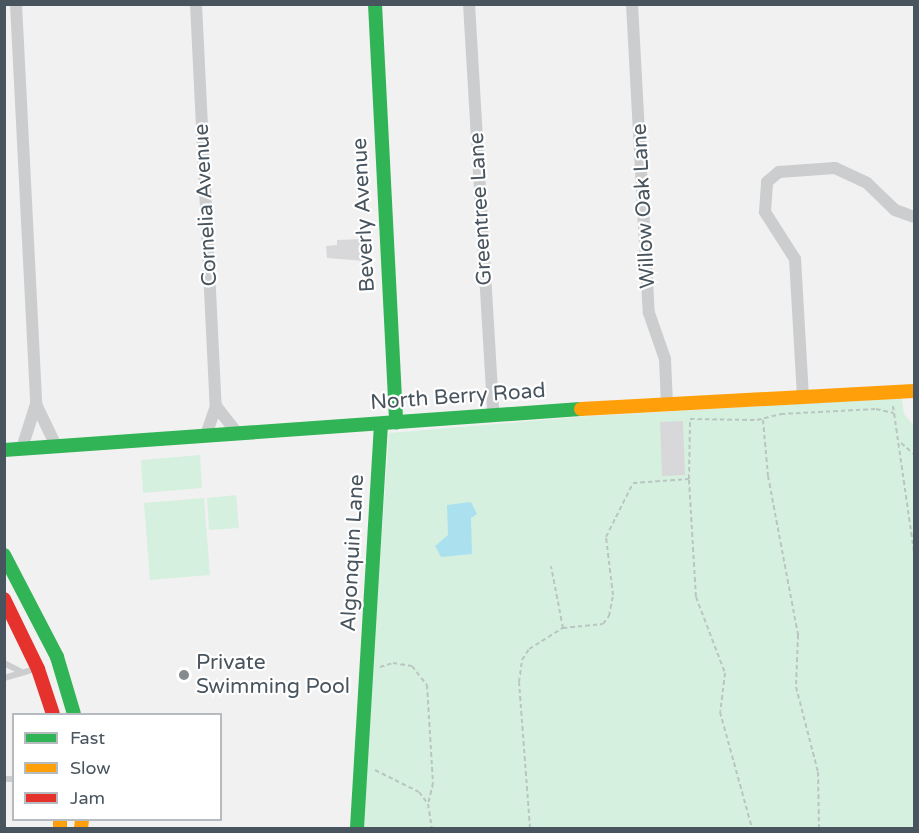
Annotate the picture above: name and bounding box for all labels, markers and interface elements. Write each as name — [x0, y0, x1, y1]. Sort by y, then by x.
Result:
street label: Cornelia Avenue — [189, 123, 223, 287]
street label: Willow Oak Lane — [627, 123, 661, 289]
street label: Greentree Lane — [464, 132, 498, 286]
street label: Beverly Avenue — [347, 137, 381, 293]
street label: North Berry Road — [370, 378, 546, 416]
street label: Algonquin Lane — [336, 474, 370, 632]
place label: Private Swimming Pool — [196, 650, 350, 700]
marker: Private Swimming Pool — [177, 668, 191, 682]
legend — [12, 713, 222, 821]
text: Fast — [70, 727, 105, 749]
text: Slow — [70, 757, 111, 779]
text: Jam — [70, 787, 105, 809]

